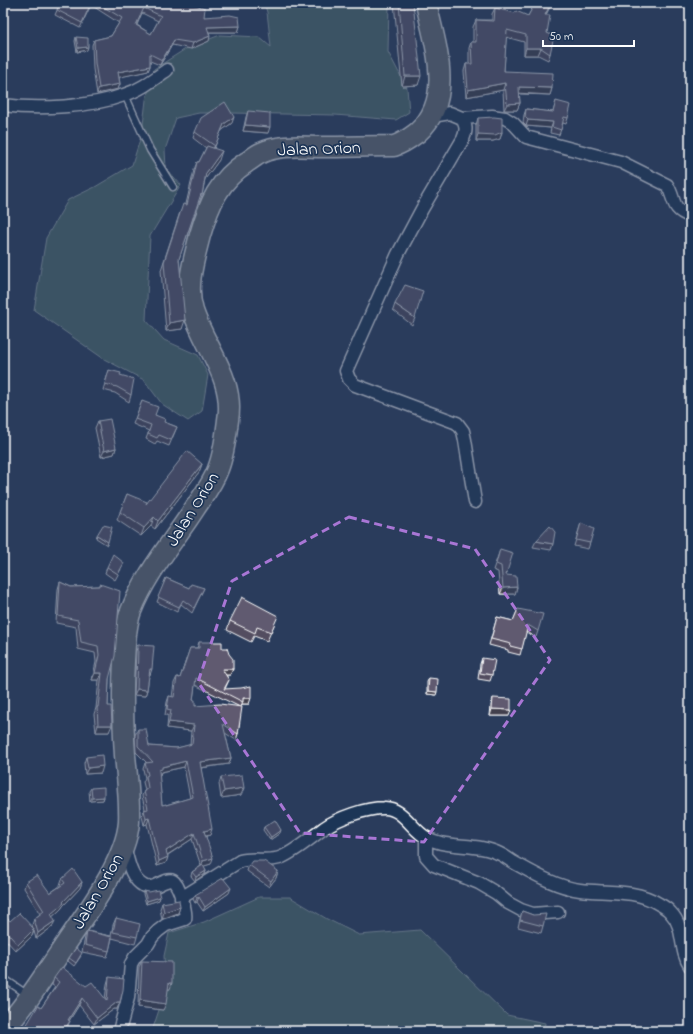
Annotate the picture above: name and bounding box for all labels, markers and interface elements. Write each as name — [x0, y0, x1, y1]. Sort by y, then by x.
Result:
scale bar — [543, 22, 634, 48]
text: 50 m — [549, 28, 573, 46]
street label: Jalan Orion — [277, 136, 361, 164]
street label: Jalan Orion — [161, 468, 227, 552]
street label: Jalan Orion — [67, 849, 131, 935]

